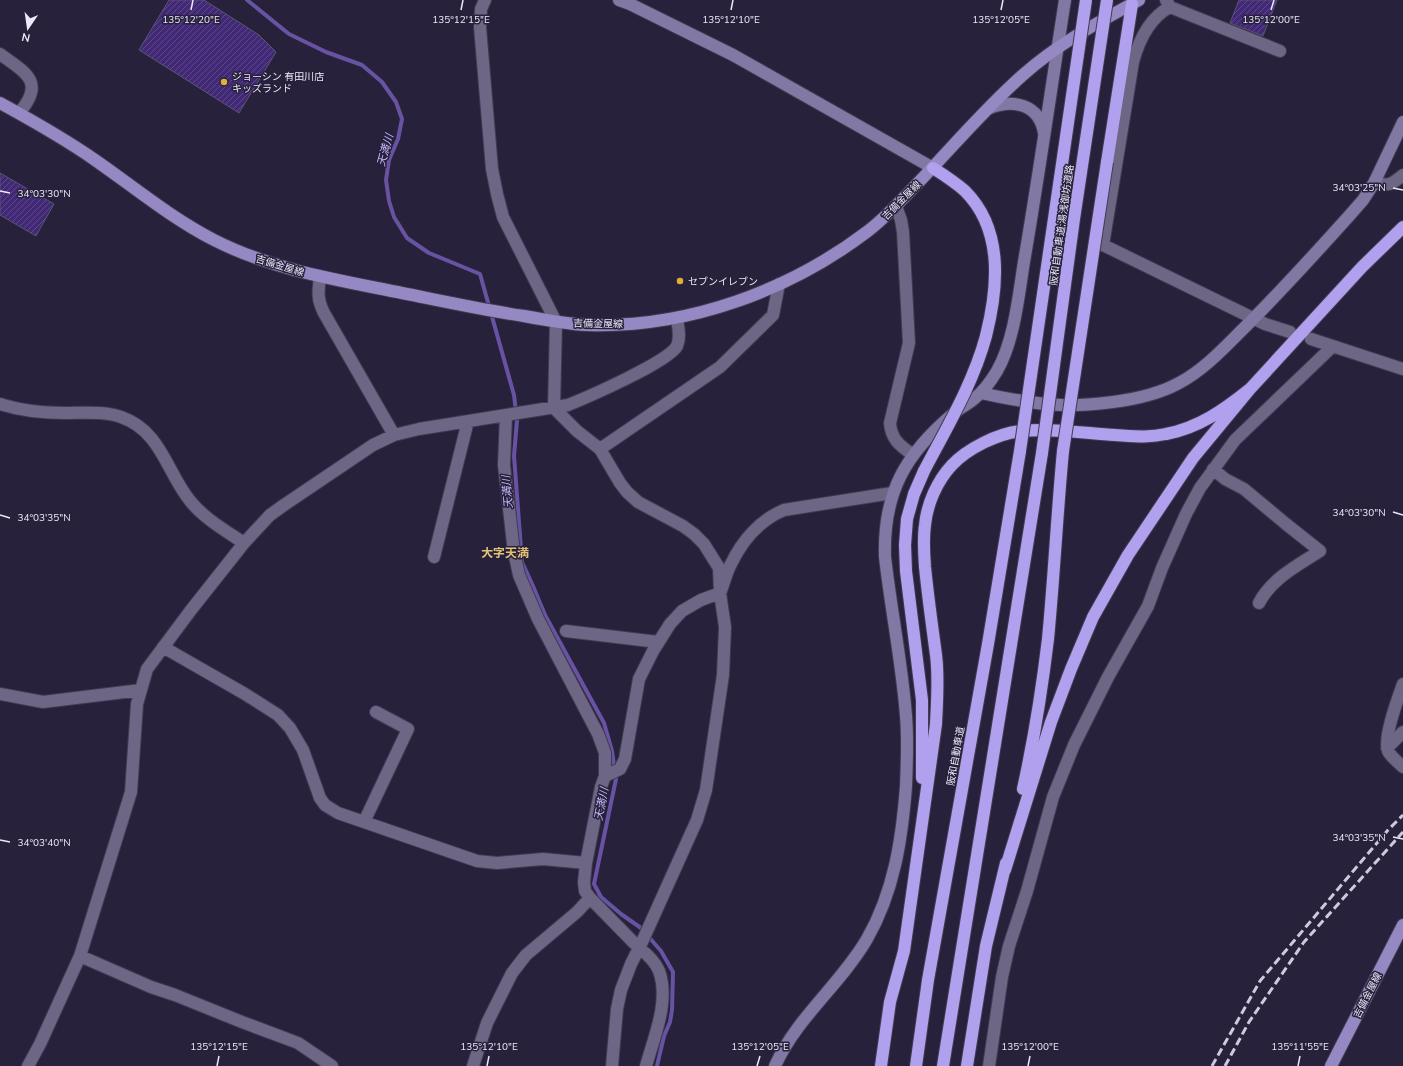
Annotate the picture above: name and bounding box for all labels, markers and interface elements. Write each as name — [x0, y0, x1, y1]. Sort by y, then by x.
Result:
north arrow — [8, 8, 48, 48]
text: 135°12'20"E — [162, 13, 220, 27]
text: 135°12'15"E — [432, 13, 490, 27]
text: 135°12'10"E — [702, 13, 760, 27]
text: 135°12'05"E — [972, 13, 1030, 27]
text: 135°12'00"E — [1242, 13, 1300, 27]
text: N — [20, 29, 32, 45]
place label: ジョーシン 有田川店 キッズランド — [232, 70, 324, 96]
marker: ジョーシン 有田川店 キッズランド — [219, 77, 229, 87]
water label: 天満川 — [374, 131, 398, 168]
street label: 阪和自動車道;湯浅御坊道路 — [1047, 164, 1077, 287]
street label: 吉備金屋線 — [879, 178, 924, 223]
text: 34°03'25"N — [1332, 181, 1386, 195]
text: 34°03'30"N — [17, 187, 71, 201]
street label: 吉備金屋線 — [254, 252, 306, 280]
place label: セブンイレブン — [688, 275, 758, 289]
marker: セブンイレブン — [675, 276, 685, 286]
street label: 吉備金屋線 — [573, 317, 623, 331]
water label: 天満川 — [499, 474, 516, 509]
text: 34°03'30"N — [1332, 506, 1386, 520]
text: 34°03'35"N — [17, 511, 71, 525]
district label: 大字天満 — [481, 545, 529, 561]
street label: 阪和自動車道 — [944, 725, 968, 787]
water label: 天満川 — [591, 785, 612, 822]
text: 34°03'35"N — [1332, 831, 1386, 845]
text: 34°03'40"N — [17, 836, 71, 850]
street label: 吉備金屋線 — [1350, 970, 1385, 1021]
text: 135°12'15"E — [190, 1040, 248, 1054]
text: 135°12'10"E — [460, 1040, 518, 1054]
text: 135°12'05"E — [731, 1040, 789, 1054]
text: 135°12'00"E — [1001, 1040, 1059, 1054]
text: 135°11'55"E — [1271, 1040, 1329, 1054]

